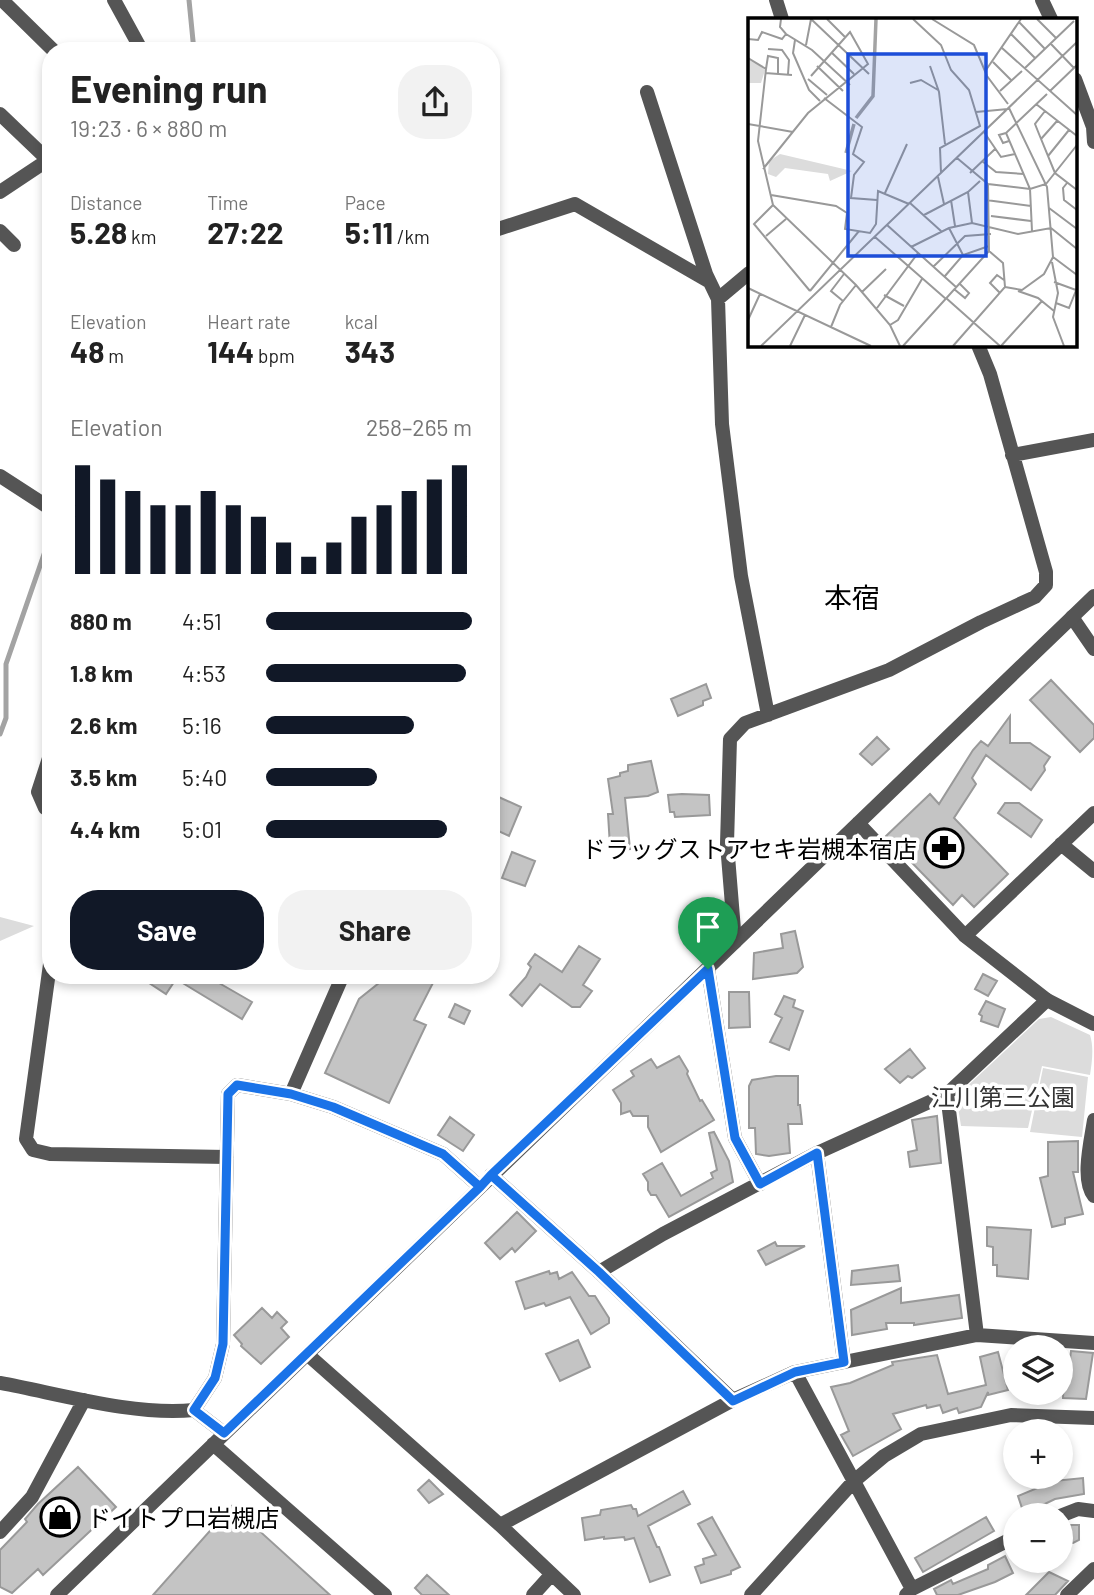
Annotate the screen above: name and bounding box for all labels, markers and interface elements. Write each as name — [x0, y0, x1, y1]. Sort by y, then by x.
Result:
inset map — [748, 18, 1076, 346]
text: Evening run — [70, 65, 268, 111]
button: share — [398, 65, 472, 139]
text: 19:23 · 6 × 880 m — [70, 114, 227, 142]
text: Distance — [70, 191, 142, 214]
text: Time — [207, 191, 248, 214]
text: Pace — [345, 191, 386, 214]
text: 5.28 — [70, 214, 127, 250]
text: 27:22 — [207, 214, 284, 250]
text: 5:11 — [345, 214, 393, 250]
text: km — [127, 225, 156, 248]
text: /km — [393, 225, 430, 248]
text: Elevation — [70, 310, 147, 333]
text: Heart rate — [207, 310, 291, 333]
text: kcal — [345, 310, 378, 333]
text: 48 — [70, 333, 104, 369]
text: 144 — [207, 333, 254, 369]
text: 343 — [345, 333, 395, 369]
text: m — [104, 344, 124, 367]
text: bpm — [254, 344, 295, 367]
text: Elevation — [70, 413, 163, 441]
text: 258–265 m — [366, 413, 472, 441]
district label: 本宿 — [824, 580, 880, 614]
text: 880 m — [70, 607, 132, 635]
text: 4:51 — [182, 607, 222, 635]
text: 1.8 km — [70, 659, 133, 687]
text: 4:53 — [182, 659, 226, 687]
text: 2.6 km — [70, 711, 138, 739]
text: 5:16 — [182, 711, 222, 739]
text: 3.5 km — [70, 763, 137, 791]
text: 5:40 — [182, 763, 227, 791]
text: 4.4 km — [70, 815, 140, 843]
text: 5:01 — [182, 815, 222, 843]
pharmacy icon: ドラッグストアセキ岩槻本宿店 — [923, 827, 965, 869]
place label: ドラッグストアセキ岩槻本宿店 — [581, 834, 917, 863]
button: Save — [70, 890, 264, 970]
button: Share — [278, 890, 472, 970]
pin — [678, 897, 738, 969]
icon: arrive — [689, 908, 727, 946]
park label: 江川第三公園 — [931, 1082, 1075, 1111]
map controls — [1003, 1335, 1073, 1573]
button: layers — [1003, 1335, 1073, 1405]
button: + — [1003, 1419, 1073, 1489]
shop icon: ドイトプロ岩槻店 — [39, 1496, 81, 1538]
place label: ドイトプロ岩槻店 — [87, 1503, 279, 1532]
button: − — [1003, 1503, 1073, 1573]

